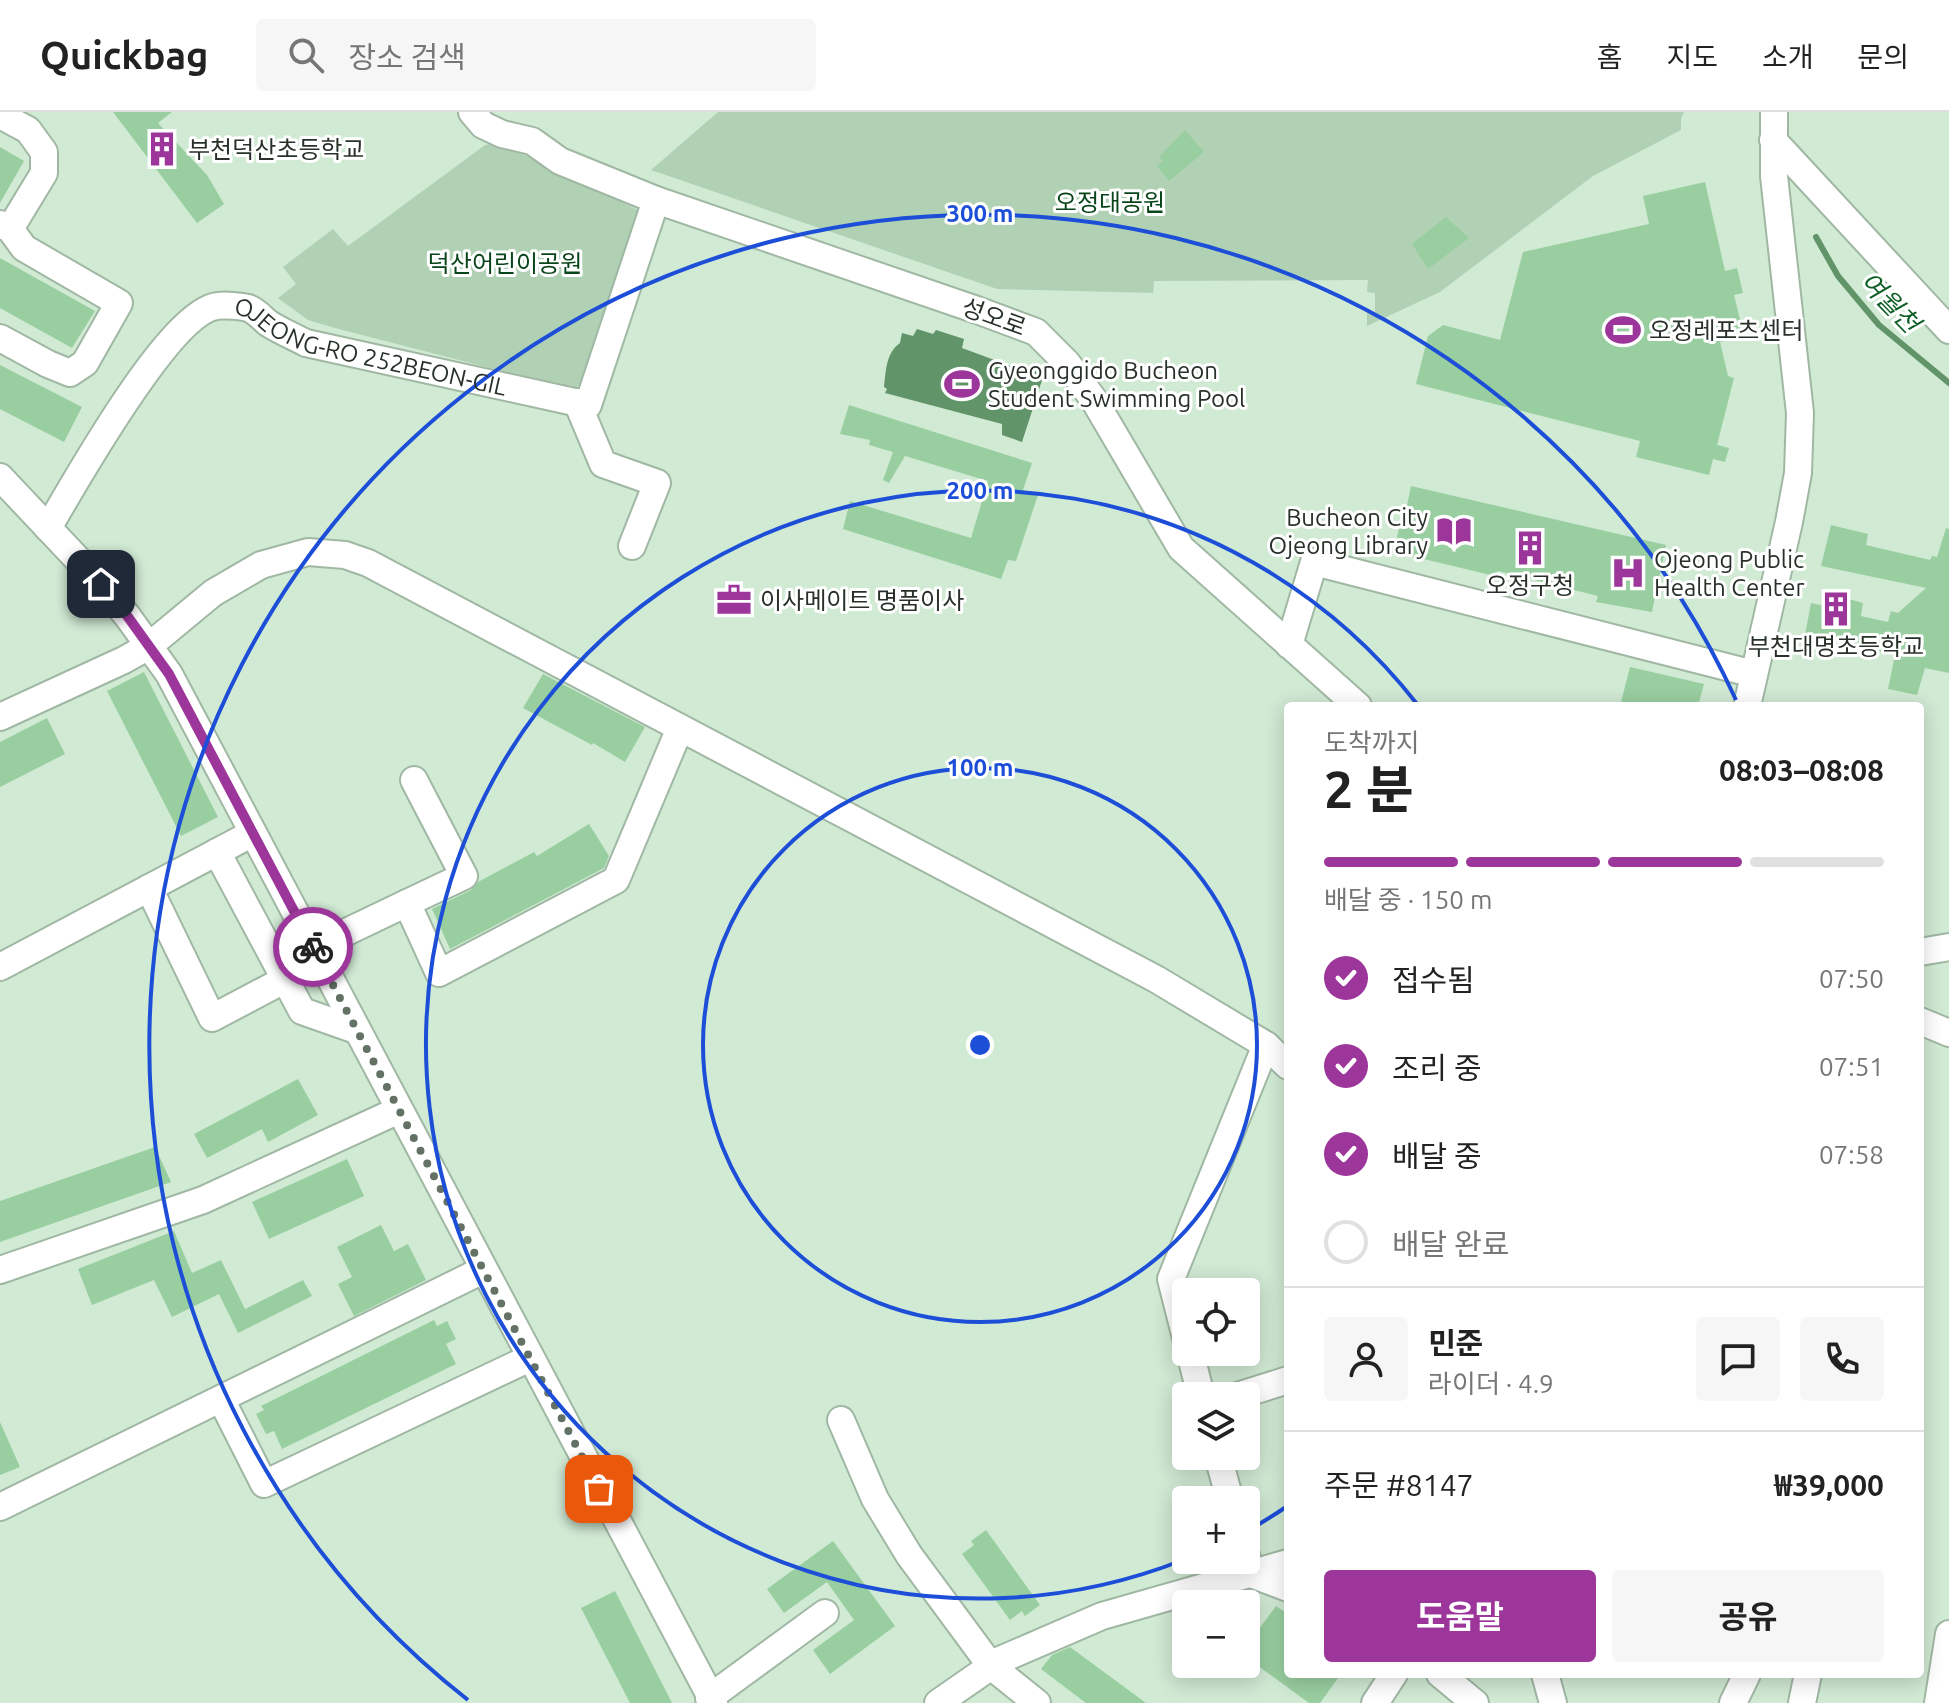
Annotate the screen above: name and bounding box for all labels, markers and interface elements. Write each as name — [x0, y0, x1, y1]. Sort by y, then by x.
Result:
search box — [256, 19, 816, 91]
icon: search — [284, 33, 328, 77]
text: Quickbag — [40, 34, 208, 76]
text: 장소 검색 — [348, 40, 466, 74]
text: 홈 — [1597, 41, 1622, 72]
text: 지도 — [1666, 41, 1718, 72]
text: 소개 — [1762, 41, 1813, 72]
text: 문의 — [1857, 41, 1909, 72]
building icon: 부천덕산초등학교 — [143, 130, 181, 168]
place label: 부천덕산초등학교 — [188, 136, 365, 163]
park label: 오정대공원 — [1055, 189, 1165, 216]
text: 300 m — [947, 200, 1013, 227]
park label: 덕산어린이공원 — [428, 250, 582, 277]
water label: 여월천 — [1855, 266, 1927, 340]
street label: OJEONG-RO 252BEON-GIL — [233, 292, 509, 400]
street label: 성오로 — [958, 293, 1030, 341]
sports icon: 오정레포츠센터 — [1604, 311, 1642, 349]
place label: 오정레포츠센터 — [1649, 317, 1804, 344]
place label: Gyeonggido Bucheon Student Swimming Pool — [988, 357, 1245, 412]
sports icon: Gyeonggido Bucheon Student Swimming Pool — [943, 365, 981, 403]
text: 200 m — [947, 477, 1013, 504]
place label: Bucheon City Ojeong Library — [1269, 504, 1428, 559]
library icon: Bucheon City Ojeong Library — [1435, 512, 1473, 550]
building icon: 오정구청 — [1511, 529, 1549, 567]
place label: Ojeong Public Health Center — [1654, 546, 1805, 601]
pin — [67, 550, 135, 618]
hospital icon: Ojeong Public Health Center — [1609, 554, 1647, 592]
icon: home — [79, 562, 123, 606]
place label: 오정구청 — [1486, 572, 1574, 599]
office icon: 이사메이트 명품이사 — [715, 581, 753, 619]
place label: 이사메이트 명품이사 — [760, 587, 964, 614]
building icon: 부천대명초등학교 — [1817, 590, 1855, 628]
place label: 부천대명초등학교 — [1748, 633, 1924, 660]
text: 도착까지 — [1324, 728, 1420, 757]
text: 08:03–08:08 — [1719, 753, 1884, 787]
text: 100 m — [947, 754, 1013, 781]
text: 2 분 — [1324, 760, 1414, 818]
text: 배달 중 · 150 m — [1324, 885, 1492, 914]
courier — [273, 907, 353, 987]
icon: bike — [291, 925, 335, 969]
icon: check — [1324, 956, 1368, 1000]
text: 접수됨 — [1392, 963, 1475, 997]
text: 07:50 — [1819, 964, 1884, 993]
centre of rings — [966, 1031, 994, 1059]
icon: check — [1324, 1044, 1368, 1088]
text: 조리 중 — [1392, 1051, 1482, 1085]
text: 07:51 — [1819, 1052, 1884, 1081]
icon: check — [1324, 1132, 1368, 1176]
text: 배달 중 — [1392, 1139, 1482, 1173]
text: 07:58 — [1819, 1140, 1884, 1169]
text: 배달 완료 — [1392, 1227, 1509, 1261]
map controls — [1172, 1278, 1260, 1678]
button: locate — [1172, 1278, 1260, 1366]
button: person — [1324, 1317, 1408, 1401]
button: chat — [1696, 1317, 1780, 1401]
button: phone — [1800, 1317, 1884, 1401]
text: 민준 — [1428, 1326, 1483, 1360]
text: 라이더 · 4.9 — [1428, 1369, 1554, 1398]
button: layers — [1172, 1382, 1260, 1470]
pin — [565, 1455, 633, 1523]
icon: bag — [577, 1467, 621, 1511]
text: 주문 #8147 — [1324, 1468, 1474, 1502]
text: ₩39,000 — [1774, 1468, 1884, 1502]
button: + — [1172, 1486, 1260, 1574]
button: 도움말 — [1324, 1570, 1596, 1662]
button: 공유 — [1612, 1570, 1884, 1662]
button: − — [1172, 1590, 1260, 1678]

